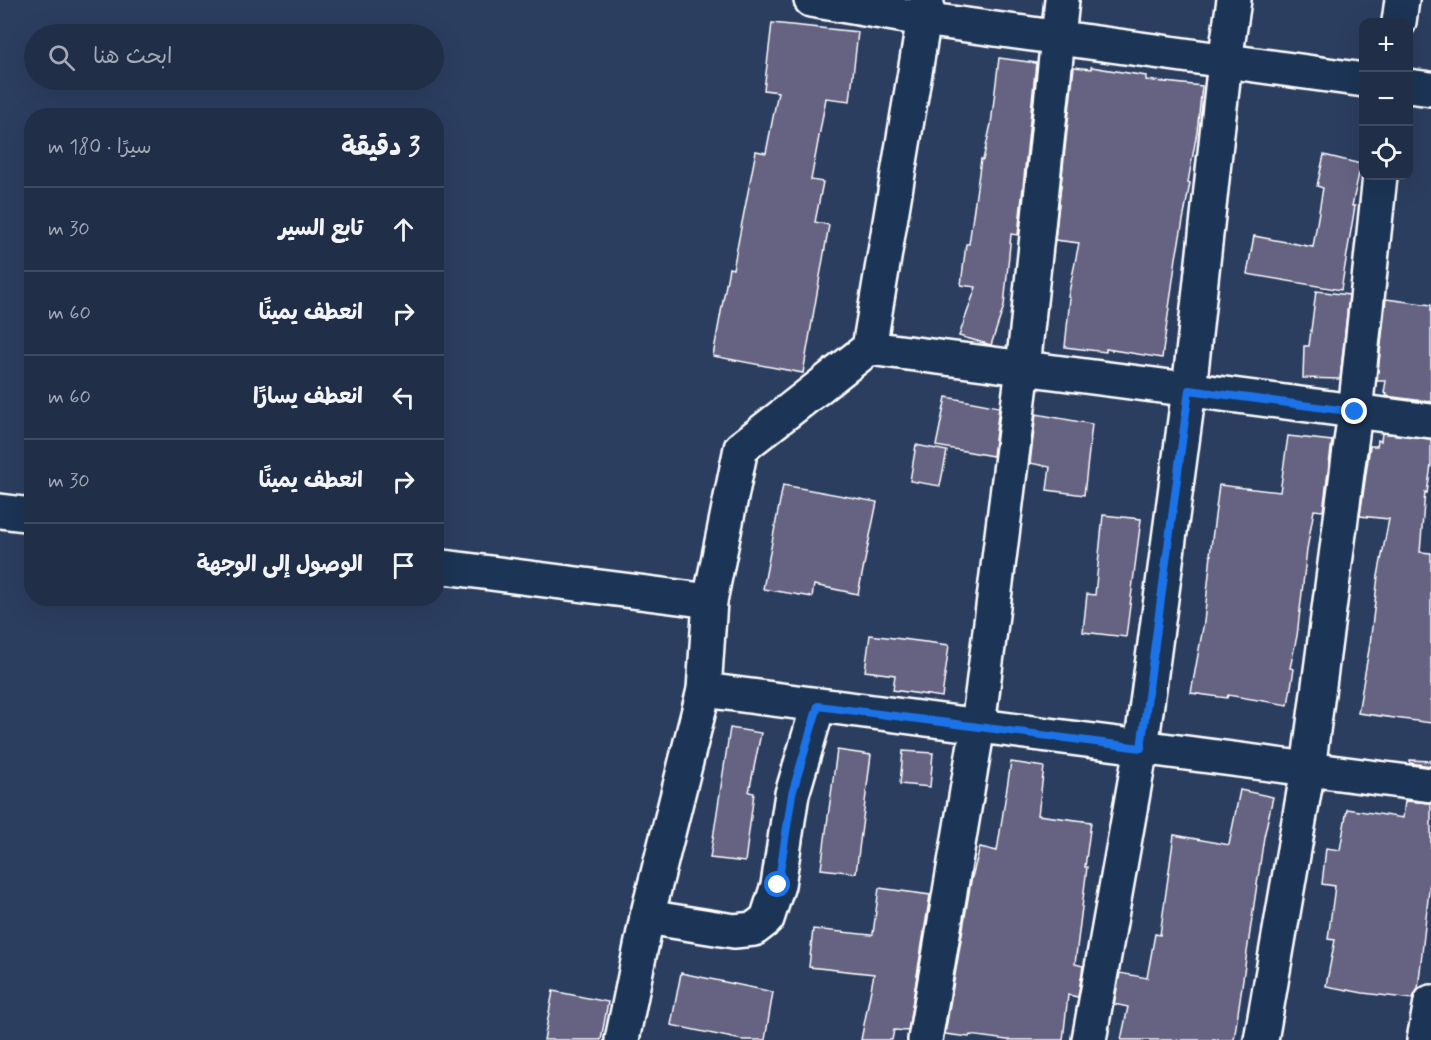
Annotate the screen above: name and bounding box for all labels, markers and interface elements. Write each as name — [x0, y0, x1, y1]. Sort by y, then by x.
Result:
map controls — [1359, 18, 1413, 180]
button: + — [1359, 18, 1413, 72]
search box — [24, 24, 444, 90]
icon: search — [45, 41, 78, 74]
text: ابحث هنا — [93, 43, 173, 71]
button: − — [1359, 72, 1413, 126]
button: locate — [1359, 126, 1413, 180]
text: 3 دقيقة — [341, 131, 420, 165]
text: سيرًا · 180 m — [48, 134, 151, 161]
icon: ahead — [387, 213, 420, 246]
text: تابع السير — [279, 215, 363, 243]
text: 30 m — [48, 216, 90, 243]
icon: right — [387, 297, 420, 330]
text: انعطف يمينًا — [259, 299, 363, 327]
text: 60 m — [48, 300, 91, 327]
icon: left — [387, 381, 420, 414]
text: انعطف يسارًا — [253, 383, 363, 411]
text: 60 m — [48, 384, 91, 411]
route end — [1341, 398, 1367, 424]
icon: right — [387, 465, 420, 498]
text: انعطف يمينًا — [259, 467, 363, 495]
text: 30 m — [48, 468, 90, 495]
icon: arrive — [387, 549, 420, 582]
text: الوصول إلى الوجهة — [196, 551, 363, 579]
route start — [764, 871, 790, 897]

